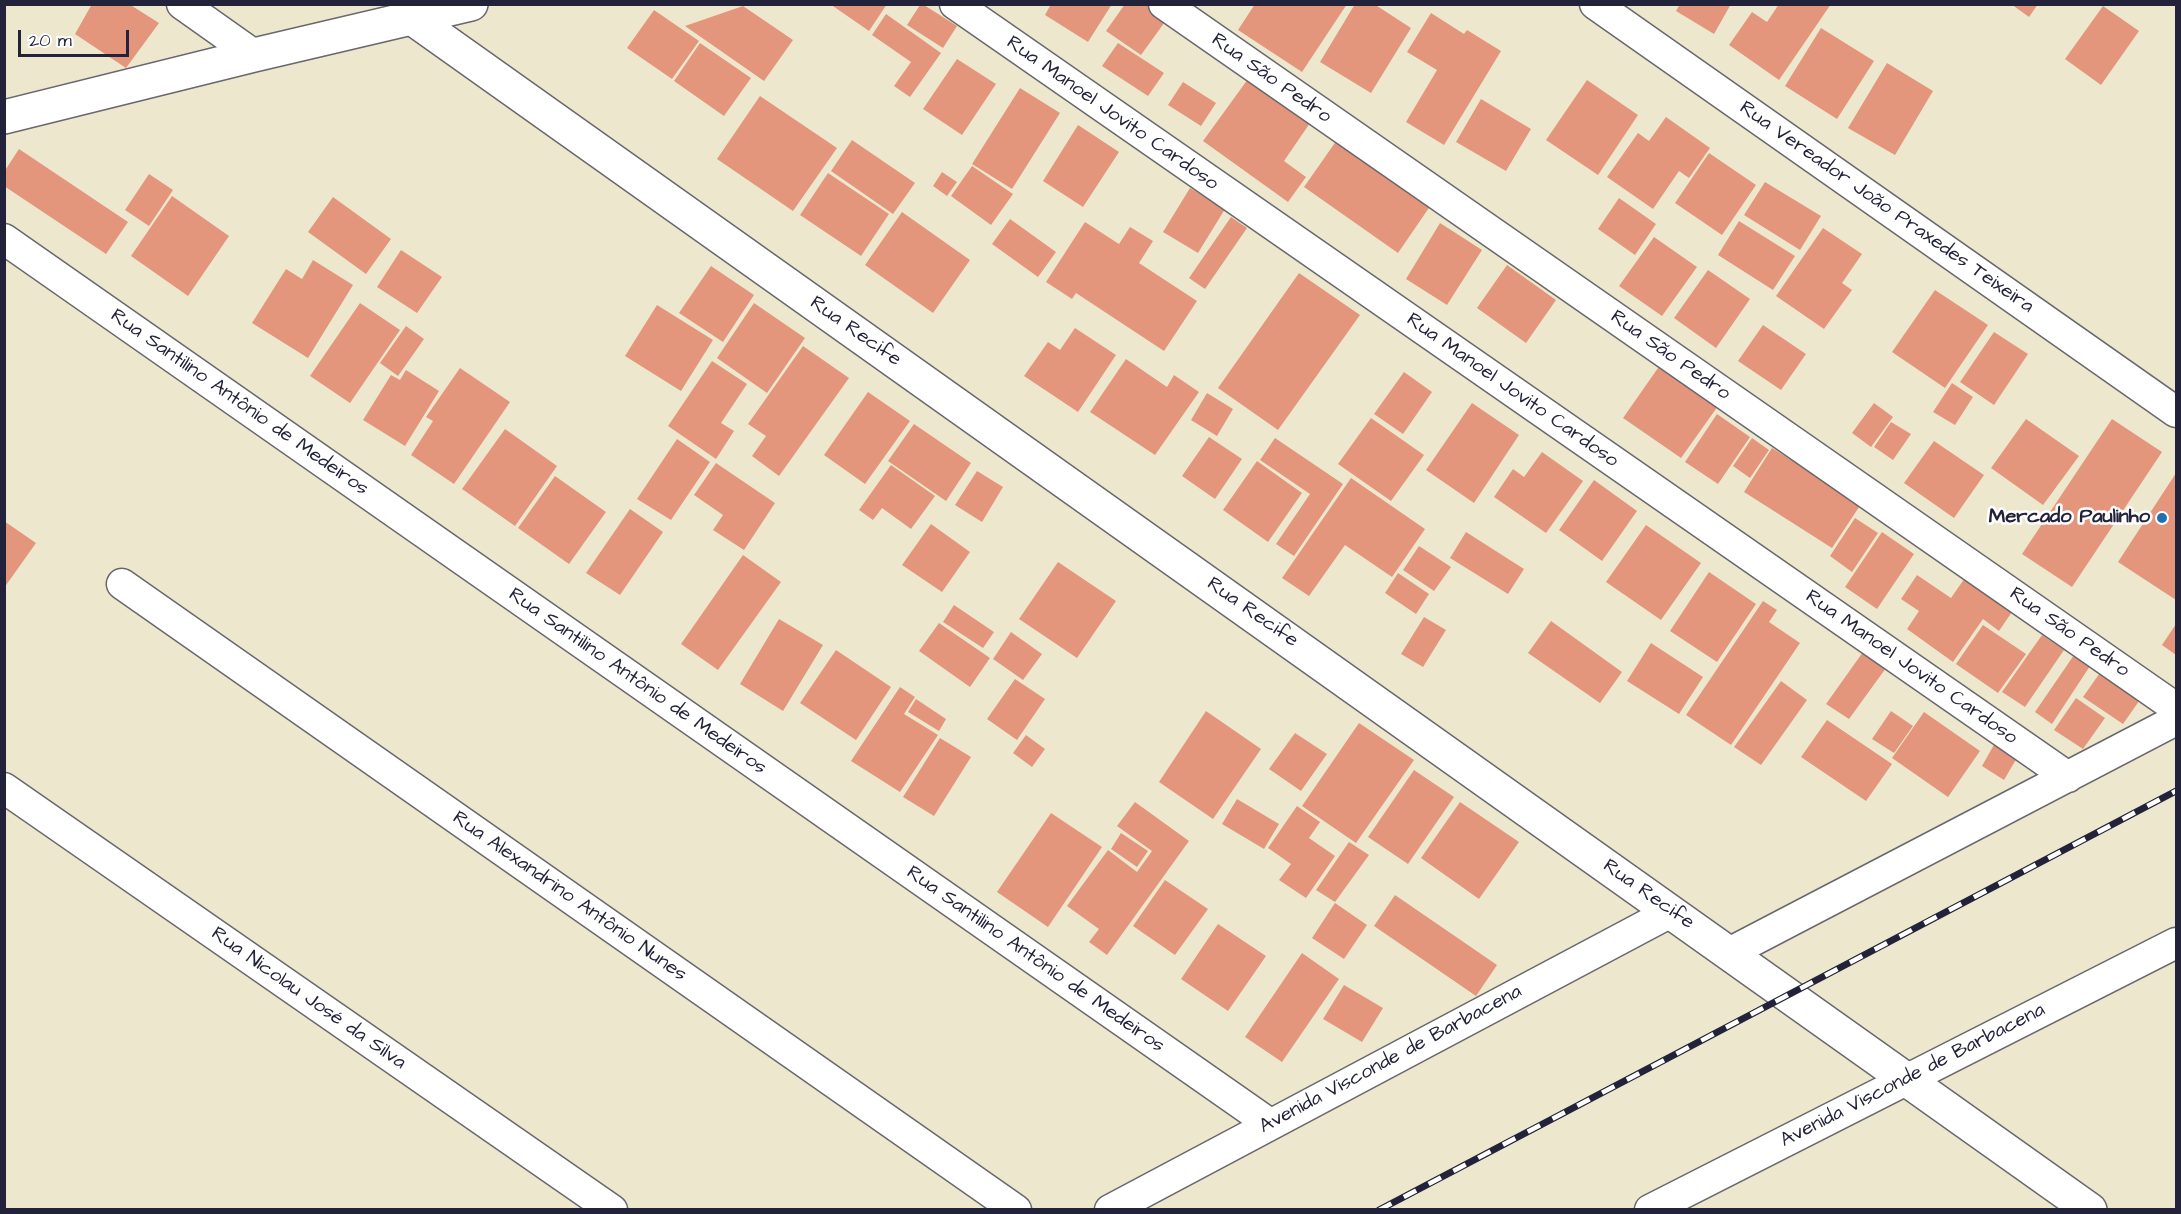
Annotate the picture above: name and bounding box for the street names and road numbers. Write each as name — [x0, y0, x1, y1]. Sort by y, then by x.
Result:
street label: Rua São Pedro — [1206, 29, 1336, 129]
street label: Rua Manoel Jovito Cardoso — [1001, 32, 1223, 196]
street label: Rua Vereador João Praxedes Teixeira — [1734, 97, 2038, 319]
street label: Rua Recife — [805, 292, 905, 372]
street label: Rua Santilino Antônio de Medeiros — [105, 304, 373, 502]
street label: Rua São Pedro — [1605, 306, 1735, 406]
street label: Rua Manoel Jovito Cardoso — [1401, 309, 1623, 473]
street label: Rua Recife — [1202, 573, 1302, 653]
street label: Rua Santilino Antônio de Medeiros — [503, 583, 771, 781]
street label: Rua São Pedro — [2004, 583, 2134, 683]
street label: Rua Manoel Jovito Cardoso — [1800, 586, 2022, 750]
street label: Rua Alexandrino Antônio Nunes — [447, 807, 691, 987]
street label: Rua Recife — [1598, 855, 1698, 935]
street label: Rua Santilino Antônio de Medeiros — [901, 861, 1169, 1059]
street label: Rua Nicolau José da Silva — [206, 923, 410, 1075]
street label: Avenida Visconde de Barbacena — [1256, 980, 1526, 1140]
street label: Avenida Visconde de Barbacena — [1777, 999, 2049, 1153]

